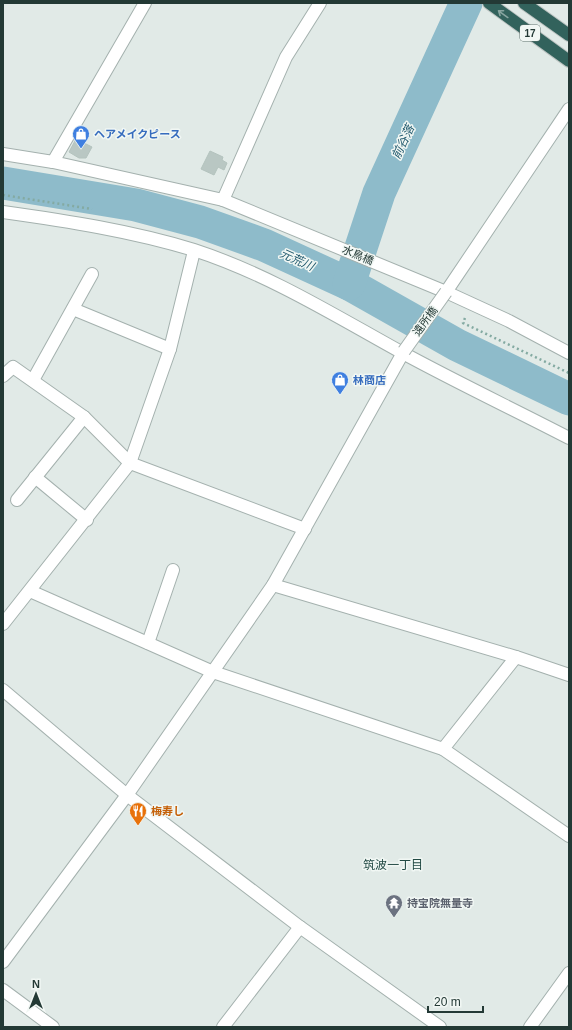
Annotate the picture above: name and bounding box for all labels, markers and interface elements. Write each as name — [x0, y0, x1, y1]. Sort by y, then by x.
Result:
one-way arrow — [498, 10, 509, 18]
road number: 17 — [520, 25, 540, 41]
water label: 前谷落 — [389, 121, 418, 161]
shop icon: ヘアメイクピース — [71, 124, 91, 149]
place label: ヘアメイクピース — [94, 128, 181, 140]
street label: 水鳥橋 — [340, 243, 376, 267]
water label: 元荒川 — [278, 246, 318, 275]
street label: 遠所橋 — [410, 304, 440, 338]
shop icon: 林商店 — [330, 370, 350, 395]
place label: 林商店 — [353, 374, 386, 386]
restaurant icon: 梅寿し — [128, 801, 148, 826]
place label: 梅寿し — [151, 805, 184, 817]
district label: 筑波一丁目 — [363, 858, 423, 872]
temple icon: 持宝院無量寺 — [384, 893, 404, 918]
place label: 持宝院無量寺 — [407, 897, 473, 909]
north arrow — [16, 974, 56, 1014]
text: N — [32, 978, 40, 990]
scale bar — [428, 988, 483, 1014]
text: 20 m — [434, 995, 461, 1009]

